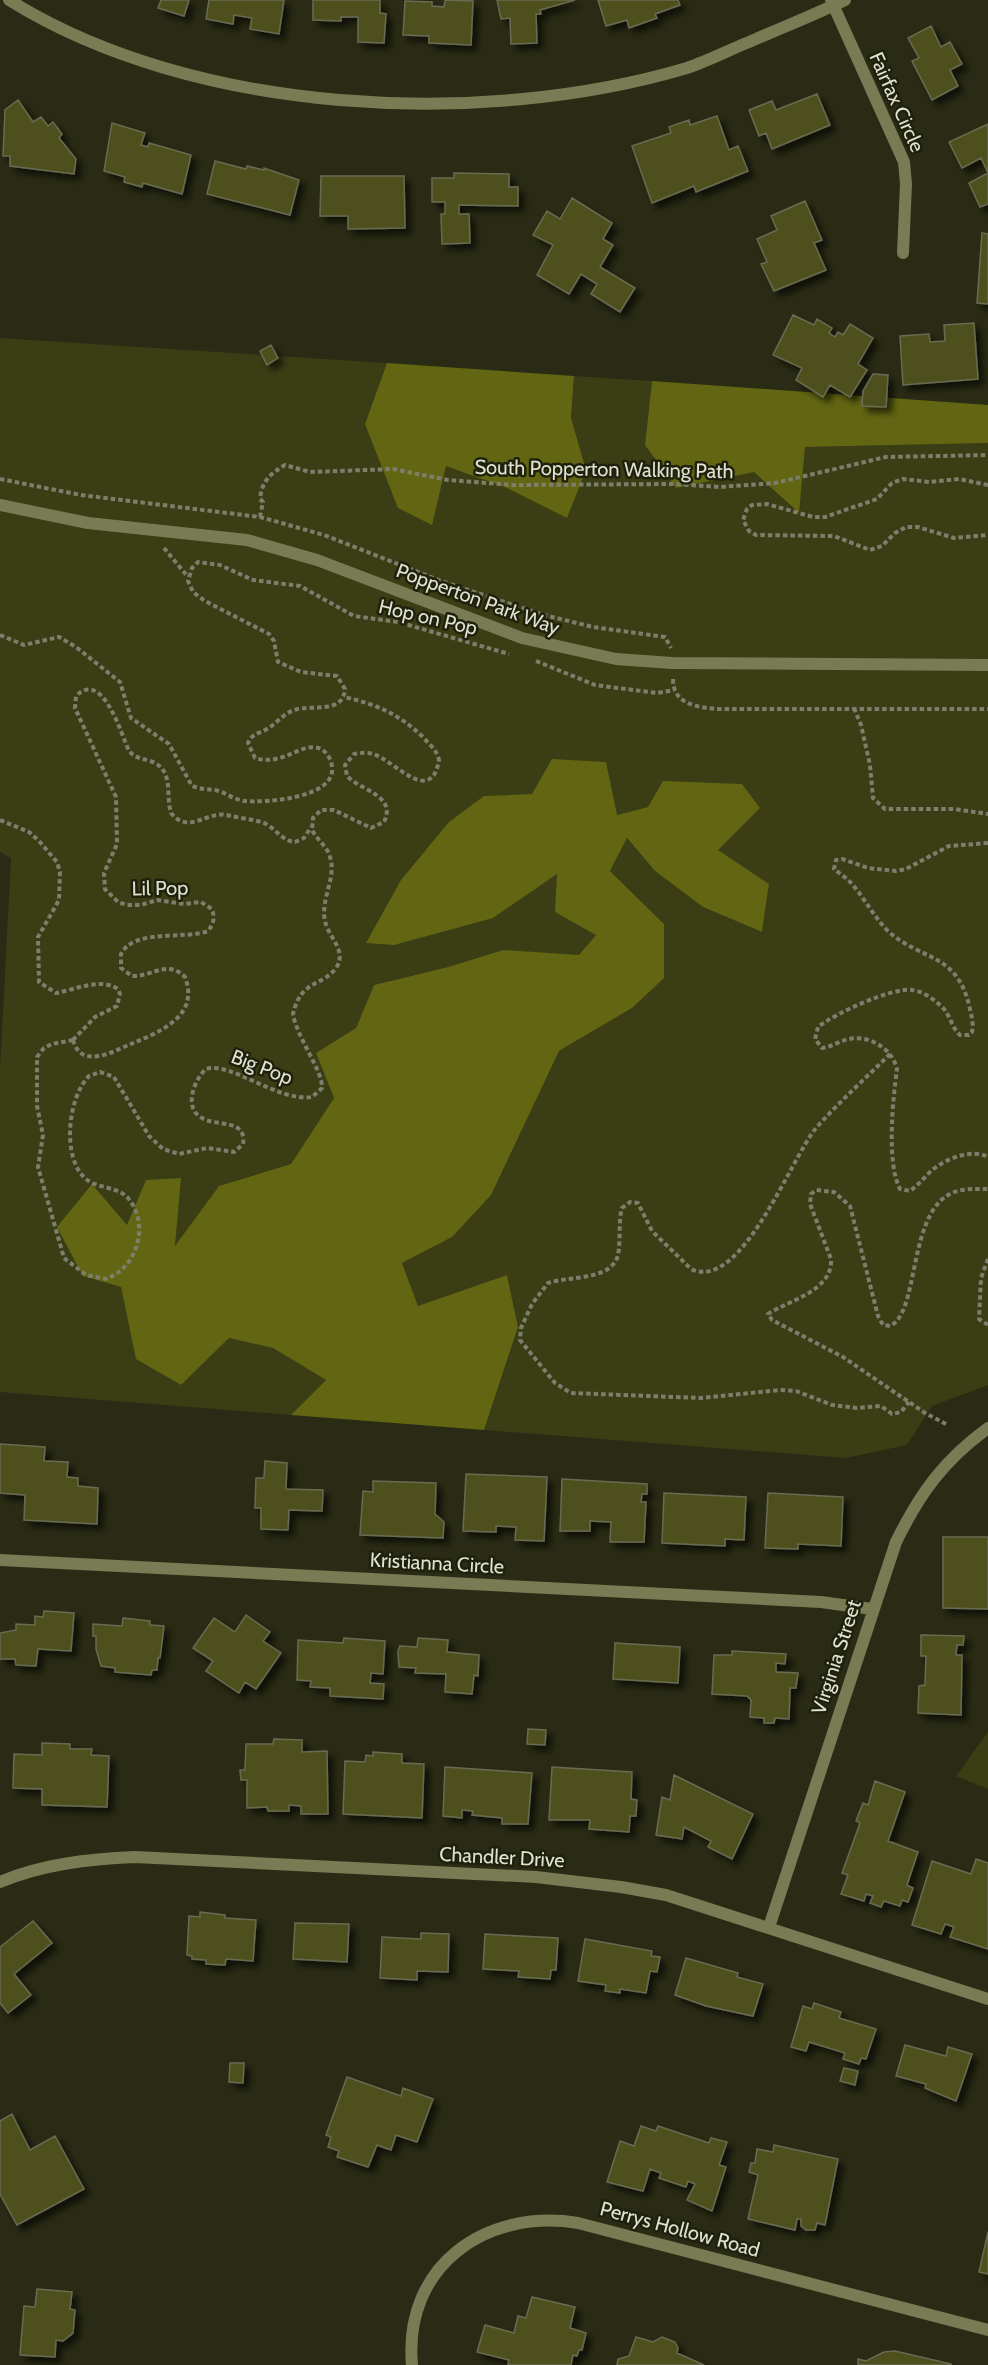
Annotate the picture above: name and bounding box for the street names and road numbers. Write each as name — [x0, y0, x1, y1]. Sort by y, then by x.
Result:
street label: Fairfax Circle — [864, 48, 930, 156]
street label: South Popperton Walking Path — [474, 455, 734, 483]
street label: Popperton Park Way — [393, 558, 563, 640]
street label: Hop on Pop — [376, 594, 480, 640]
street label: Lil Pop — [131, 876, 189, 900]
street label: Big Pop — [228, 1044, 296, 1090]
street label: Kristianna Circle — [369, 1547, 505, 1579]
street label: Virginia Street — [806, 1596, 866, 1717]
street label: Chandler Drive — [439, 1842, 565, 1872]
street label: Perrys Hollow Road — [598, 2196, 762, 2262]

